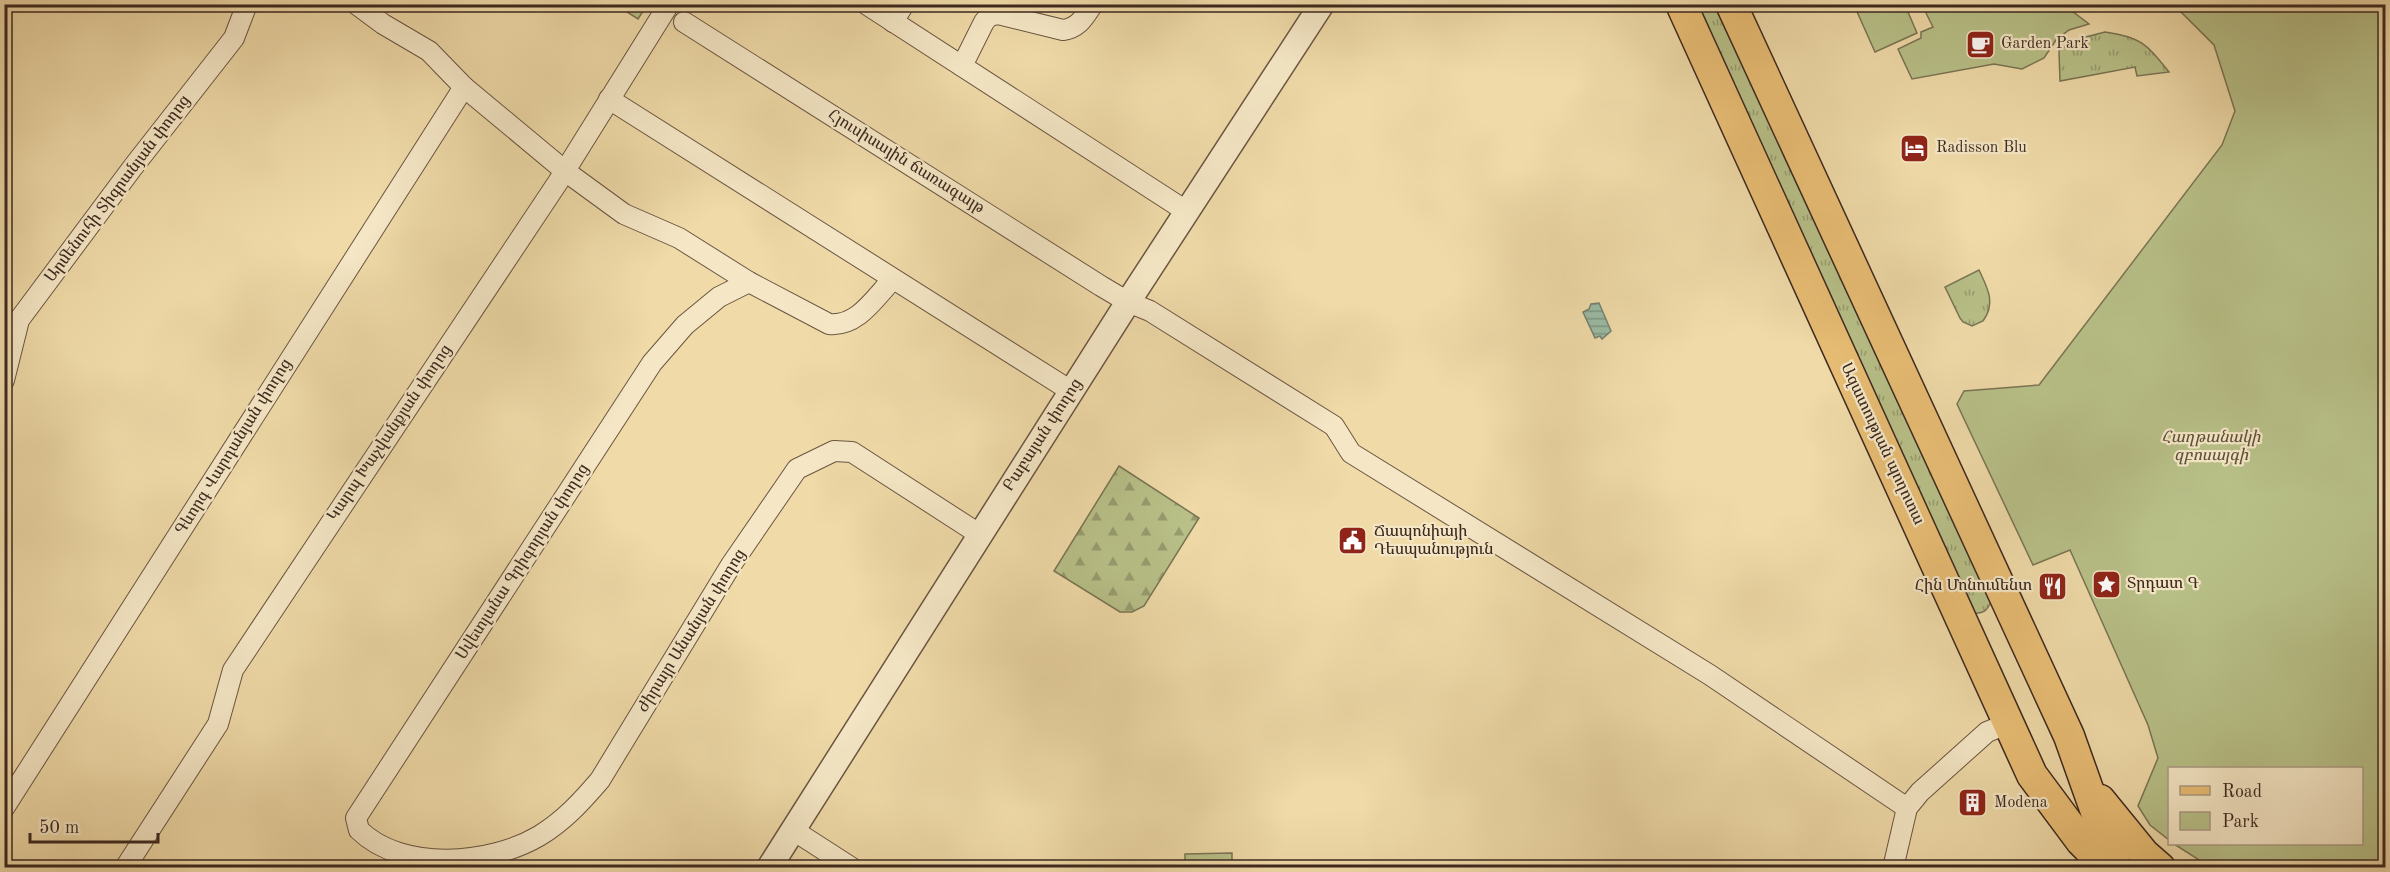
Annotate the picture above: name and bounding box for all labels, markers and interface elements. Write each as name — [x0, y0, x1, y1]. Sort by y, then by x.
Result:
cafe icon: Garden Park — [1964, 28, 1996, 60]
place label: Garden Park — [2001, 36, 2089, 52]
street label: Արմենուհի Տիգրանյան փողոց — [43, 93, 193, 285]
street label: Հյուսիսային ճառագայթ — [825, 107, 988, 217]
hotel icon: Radisson Blu — [1899, 132, 1931, 164]
place label: Radisson Blu — [1936, 140, 2027, 156]
street label: Կարպ Խաչվանքյան փողոց — [325, 342, 455, 524]
street label: Գևորգ Վարդանյան փողոց — [173, 356, 295, 538]
street label: Ազատության պողոտա — [1837, 361, 1927, 527]
street label: Բաբայան փողոց — [1001, 376, 1085, 494]
park label: Հաղթանակի զբոսայգի — [2162, 429, 2261, 465]
street label: Սվետլանա Գրիգորյան փողոց — [454, 461, 592, 663]
place label: Ճապոնիայի Դեսպանություն — [1374, 524, 1493, 558]
public building icon: Ճապոնիայի Դեսպանություն — [1337, 525, 1369, 557]
street label: Ժիրայր Անանյան փողոց — [635, 547, 749, 715]
place icon: Տրդատ Գ — [2090, 568, 2122, 600]
restaurant icon: Հին Մոնումենտ — [2037, 570, 2069, 602]
place label: Տրդատ Գ — [2127, 576, 2199, 592]
place label: Հին Մոնումենտ — [1915, 578, 2032, 594]
legend — [2168, 767, 2363, 845]
text: Road — [2222, 783, 2262, 801]
building icon: Modena — [1957, 787, 1989, 819]
place label: Modena — [1994, 795, 2048, 811]
scale bar — [30, 806, 158, 844]
text: Park — [2222, 813, 2259, 831]
text: 50 m — [39, 819, 79, 837]

